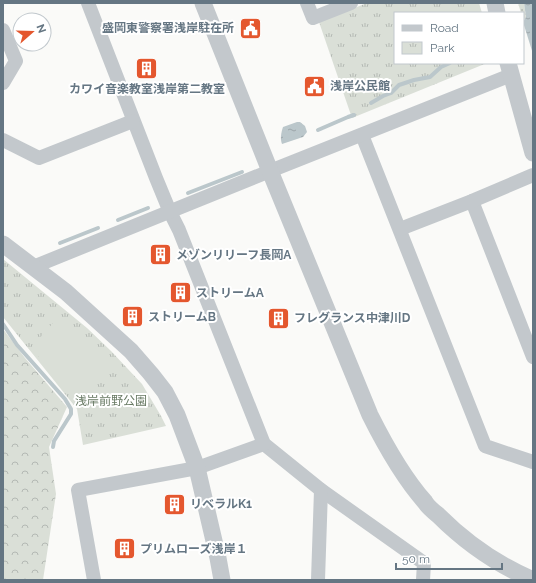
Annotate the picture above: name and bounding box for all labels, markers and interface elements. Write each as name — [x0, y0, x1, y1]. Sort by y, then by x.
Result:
north arrow — [12, 12, 52, 52]
legend — [394, 12, 524, 64]
public building icon: 盛岡東警察署浅岸駐在所 — [237, 15, 263, 41]
place label: 盛岡東警察署浅岸駐在所 — [102, 21, 234, 35]
text: Road — [430, 21, 459, 35]
text: N — [33, 23, 48, 35]
text: Park — [430, 41, 455, 55]
building icon: カワイ音楽教室浅岸第二教室 — [134, 55, 160, 81]
public building icon: 浅岸公民館 — [302, 73, 328, 99]
place label: 浅岸公民館 — [330, 79, 390, 93]
place label: カワイ音楽教室浅岸第二教室 — [69, 82, 225, 96]
building icon: メゾンリリーフ長岡A — [148, 242, 174, 268]
place label: メゾンリリーフ長岡A — [176, 248, 292, 262]
building icon: ストリームA — [167, 280, 193, 306]
place label: ストリームA — [196, 286, 265, 300]
building icon: ストリームB — [120, 304, 146, 330]
building icon: フレグランス中津川D — [266, 305, 292, 331]
place label: ストリームB — [148, 310, 216, 324]
place label: フレグランス中津川D — [294, 311, 411, 325]
park label: 浅岸前野公園 — [75, 394, 147, 408]
building icon: リベラルK1 — [162, 491, 188, 517]
place label: リベラルK1 — [190, 497, 252, 511]
building icon: プリムローズ浅岸１ — [112, 536, 138, 562]
place label: プリムローズ浅岸１ — [140, 542, 247, 556]
scale bar — [396, 545, 502, 571]
text: 50 m — [402, 552, 430, 566]

